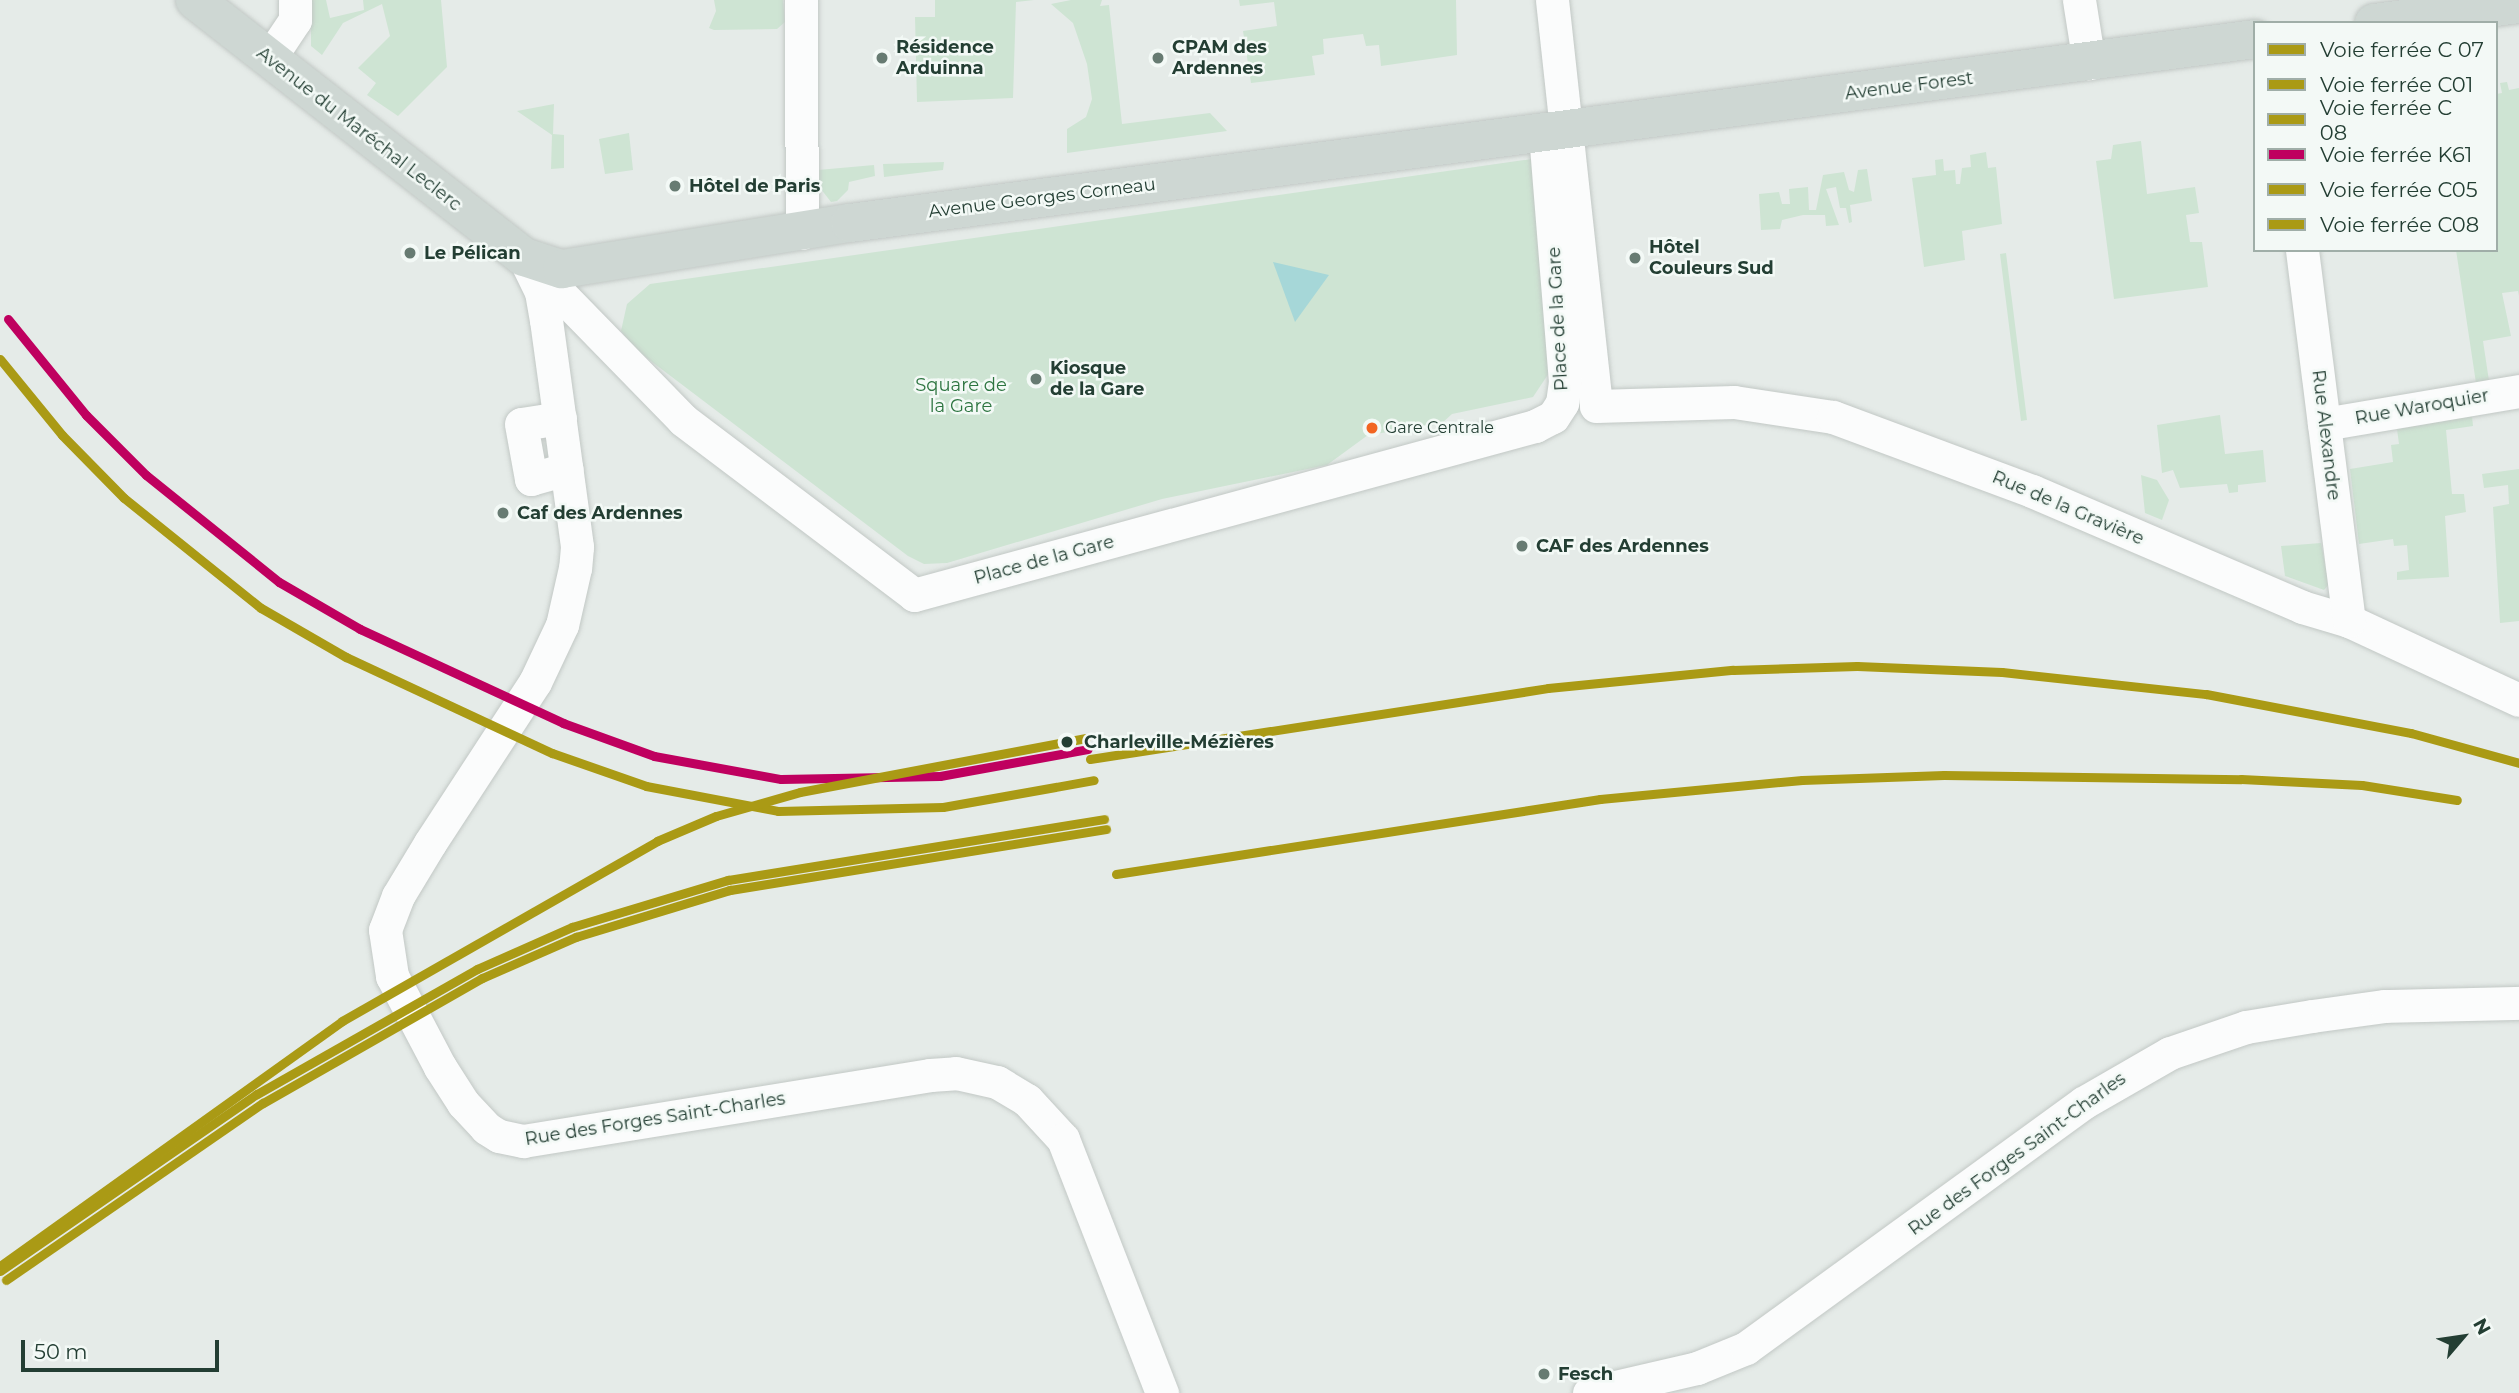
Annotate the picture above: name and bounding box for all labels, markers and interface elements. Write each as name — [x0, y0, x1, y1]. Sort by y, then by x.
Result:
legend — [2253, 21, 2498, 252]
place label: Résidence Arduinna — [896, 37, 994, 80]
place label: CPAM des Ardennes — [1172, 37, 1267, 80]
text: Voie ferrée C 07 — [2320, 37, 2484, 62]
street label: Avenue du Maréchal Leclerc — [252, 42, 466, 216]
marker: Résidence Arduinna — [874, 50, 890, 66]
marker: CPAM des Ardennes — [1150, 50, 1166, 66]
street label: Avenue Forest — [1844, 67, 1974, 105]
text: Voie ferrée C01 — [2320, 72, 2473, 97]
text: Voie ferrée C 08 — [2320, 95, 2452, 145]
text: Voie ferrée K61 — [2320, 142, 2472, 167]
street label: Avenue Georges Corneau — [927, 173, 1157, 223]
place label: Hôtel de Paris — [689, 175, 820, 197]
text: Voie ferrée C05 — [2320, 177, 2478, 202]
marker: Hôtel de Paris — [667, 178, 683, 194]
text: Voie ferrée C08 — [2320, 212, 2479, 237]
place label: Hôtel Couleurs Sud — [1649, 237, 1774, 280]
place label: Le Pélican — [424, 242, 521, 264]
marker: Le Pélican — [402, 245, 418, 261]
street label: Place de la Gare — [1543, 246, 1573, 392]
marker: Hôtel Couleurs Sud — [1627, 250, 1643, 266]
place label: Kiosque de la Gare — [1050, 358, 1144, 400]
street label: Rue Alexandre — [2307, 369, 2345, 501]
marker: Kiosque de la Gare — [1028, 371, 1044, 387]
park label: Square de la Gare — [915, 375, 1007, 418]
street label: Rue Waroquier — [2353, 385, 2491, 429]
place label: Gare Centrale — [1385, 418, 1494, 438]
marker: Gare Centrale — [1365, 421, 1379, 435]
street label: Rue de la Gravière — [1989, 466, 2147, 550]
place label: Caf des Ardennes — [517, 502, 683, 524]
marker: Caf des Ardennes — [495, 505, 511, 521]
street label: Place de la Gare — [972, 531, 1116, 589]
place label: CAF des Ardennes — [1536, 535, 1709, 557]
marker: CAF des Ardennes — [1514, 538, 1530, 554]
marker: Charleville-Mézières — [1056, 731, 1078, 753]
place label: Charleville-Mézières — [1084, 731, 1274, 753]
street label: Rue des Forges Saint-Charles — [1904, 1068, 2130, 1240]
street label: Rue des Forges Saint-Charles — [523, 1088, 787, 1150]
north arrow — [2428, 1302, 2498, 1372]
text: N — [2468, 1314, 2496, 1339]
scale bar — [24, 1326, 222, 1370]
text: 50 m — [34, 1339, 88, 1364]
place label: Fesch — [1558, 1363, 1613, 1385]
marker: Fesch — [1536, 1366, 1552, 1382]

